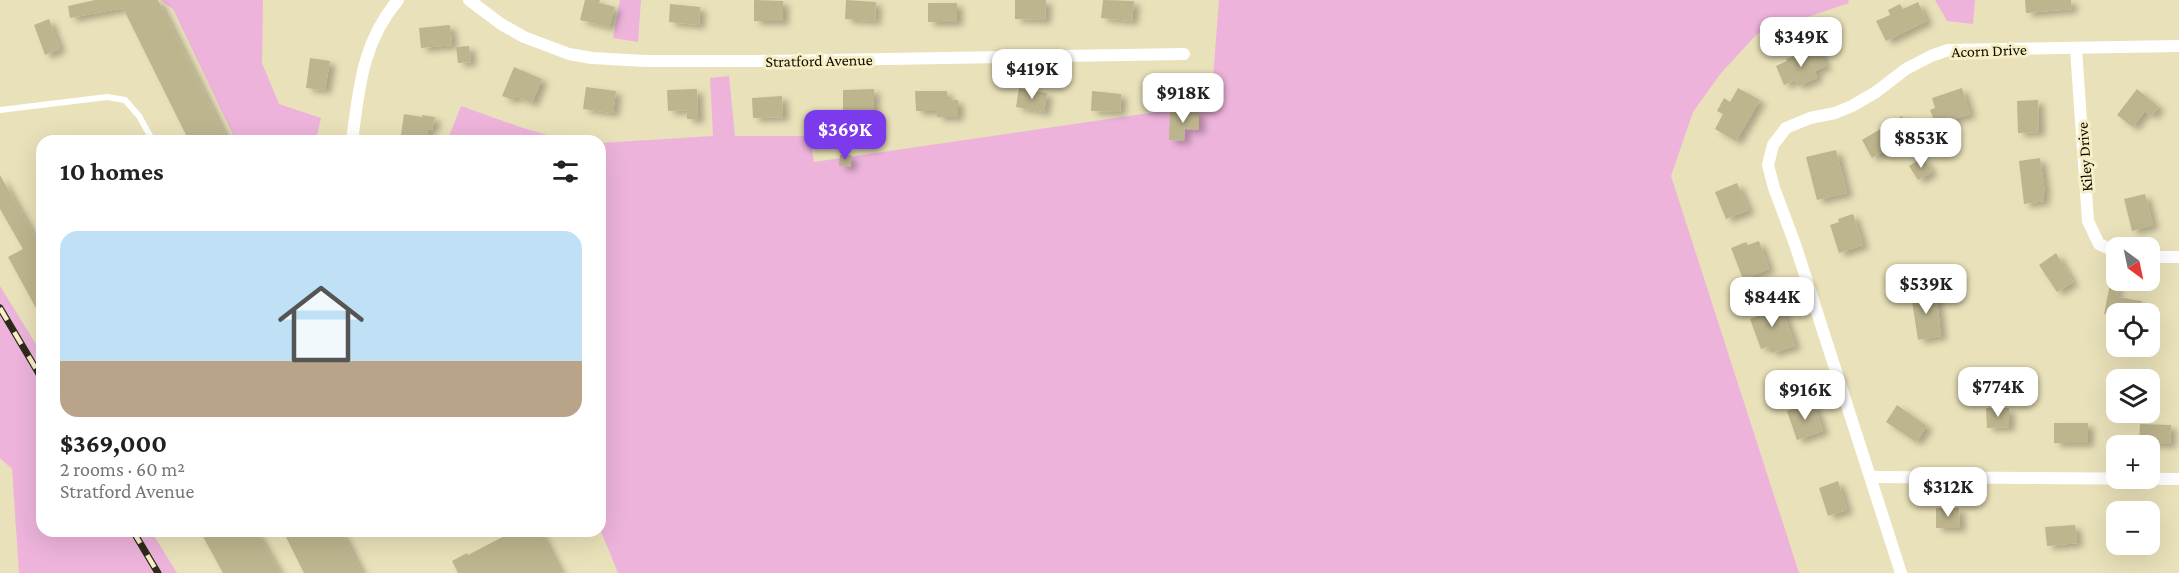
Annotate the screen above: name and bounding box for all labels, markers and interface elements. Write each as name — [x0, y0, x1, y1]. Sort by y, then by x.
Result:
pin: $349K — [1759, 17, 1843, 68]
text: $349K — [1774, 25, 1828, 47]
street label: Acorn Drive — [1951, 41, 2027, 60]
pin: $419K — [990, 49, 1074, 100]
street label: Stratford Avenue — [765, 51, 873, 70]
text: $419K — [1006, 57, 1058, 79]
pin: $918K — [1141, 73, 1225, 124]
text: $918K — [1157, 81, 1209, 103]
pin: $369K — [803, 110, 887, 161]
text: $369K — [818, 118, 872, 140]
pin: $853K — [1879, 118, 1963, 169]
street label: Kiley Drive — [2074, 122, 2096, 192]
text: $853K — [1894, 126, 1948, 148]
icon: filters — [549, 155, 582, 188]
text: 10 homes — [60, 157, 164, 186]
north arrow — [2106, 237, 2160, 291]
map controls — [2106, 237, 2160, 555]
pin: $539K — [1884, 264, 1968, 315]
icon: home — [267, 270, 375, 378]
text: $539K — [1900, 272, 1952, 294]
pin: $844K — [1730, 277, 1814, 328]
text: $844K — [1744, 285, 1800, 307]
button: locate — [2106, 303, 2160, 357]
pin: $774K — [1956, 367, 2040, 418]
button: layers — [2106, 369, 2160, 423]
pin: $916K — [1763, 370, 1847, 421]
text: $774K — [1972, 375, 2024, 397]
text: $916K — [1779, 378, 1831, 400]
text: $369,000 — [60, 429, 167, 458]
button: + — [2106, 435, 2160, 489]
text: 2 rooms · 60 m² — [60, 458, 185, 480]
pin: $312K — [1906, 467, 1990, 518]
text: $312K — [1923, 475, 1973, 497]
text: Stratford Avenue — [60, 480, 194, 502]
button: − — [2106, 501, 2160, 555]

